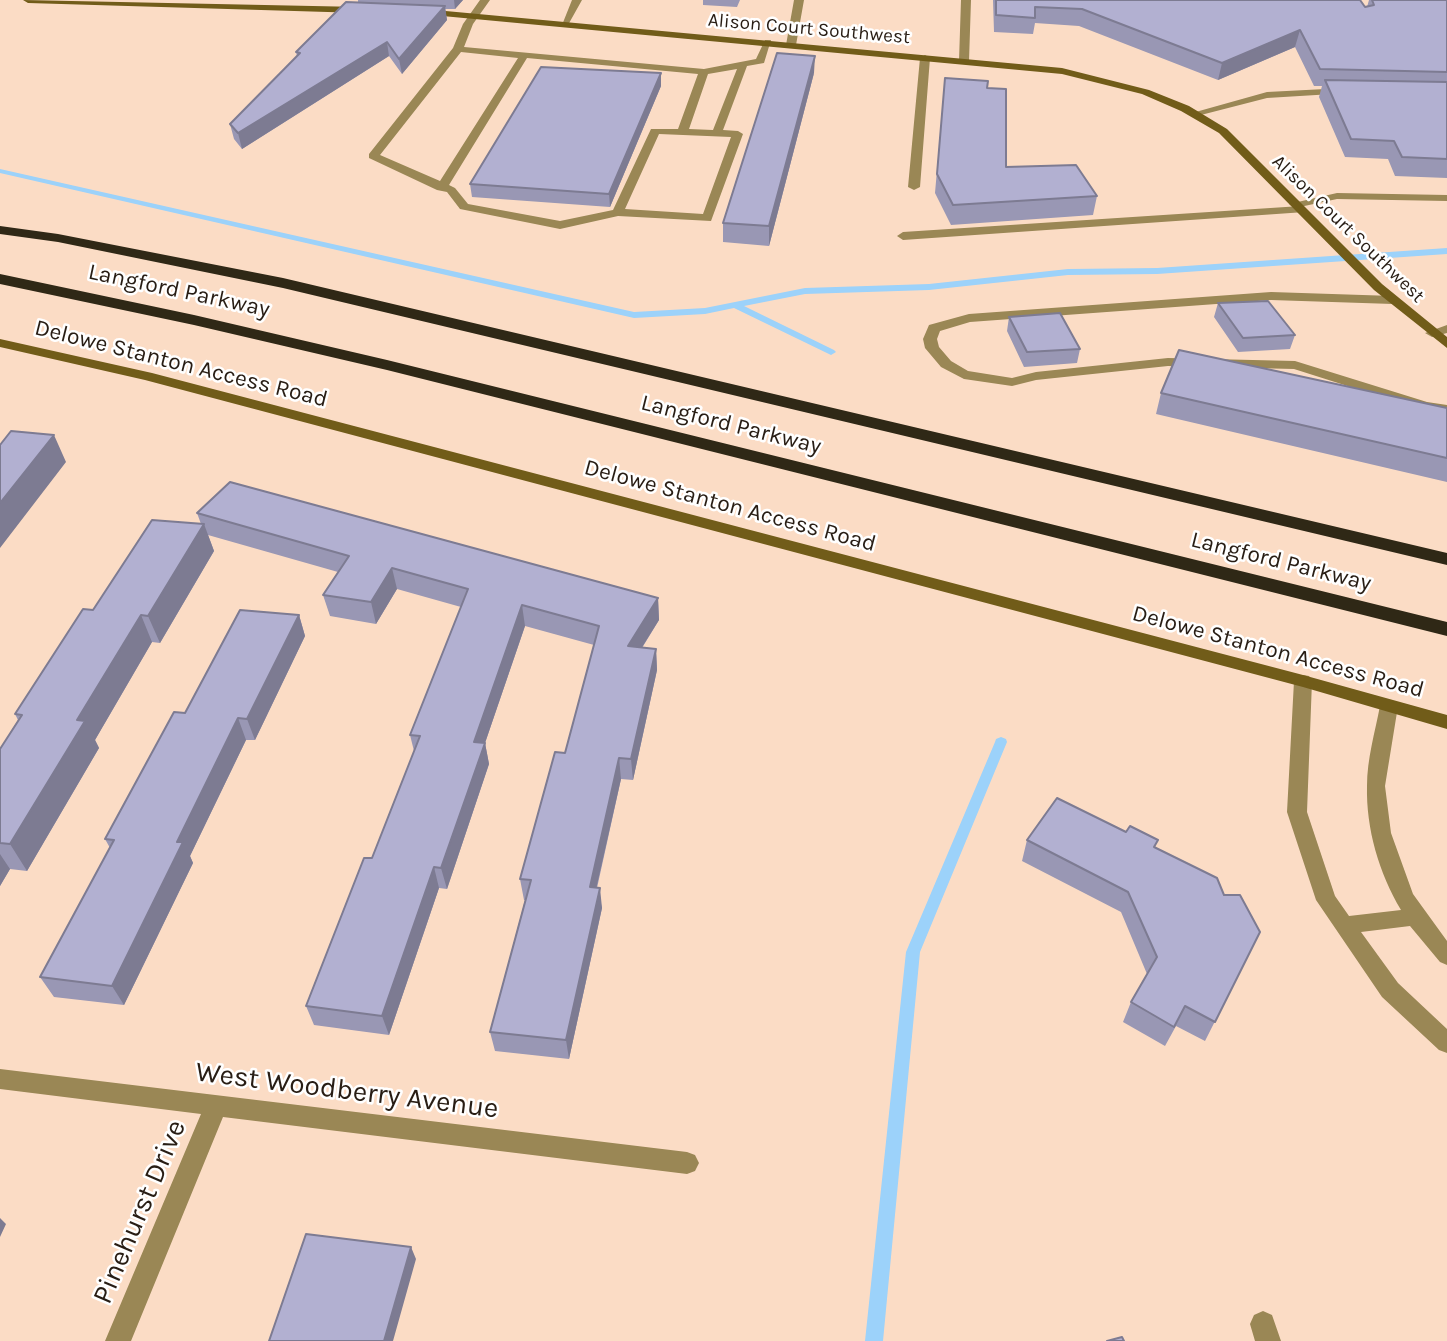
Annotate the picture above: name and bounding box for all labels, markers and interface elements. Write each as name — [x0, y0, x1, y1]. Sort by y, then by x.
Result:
street label: Alison Court Southwest — [707, 9, 911, 49]
street label: Alison Court Southwest — [1267, 150, 1429, 308]
street label: Langford Parkway — [86, 258, 272, 324]
street label: Delowe Stanton Access Road — [32, 314, 330, 414]
street label: Langford Parkway — [638, 389, 824, 461]
street label: Delowe Stanton Access Road — [581, 454, 879, 558]
street label: Langford Parkway — [1188, 526, 1374, 598]
street label: Delowe Stanton Access Road — [1129, 600, 1427, 704]
street label: West Woodberry Avenue — [194, 1056, 500, 1126]
street label: Pinehurst Drive — [86, 1115, 194, 1309]

